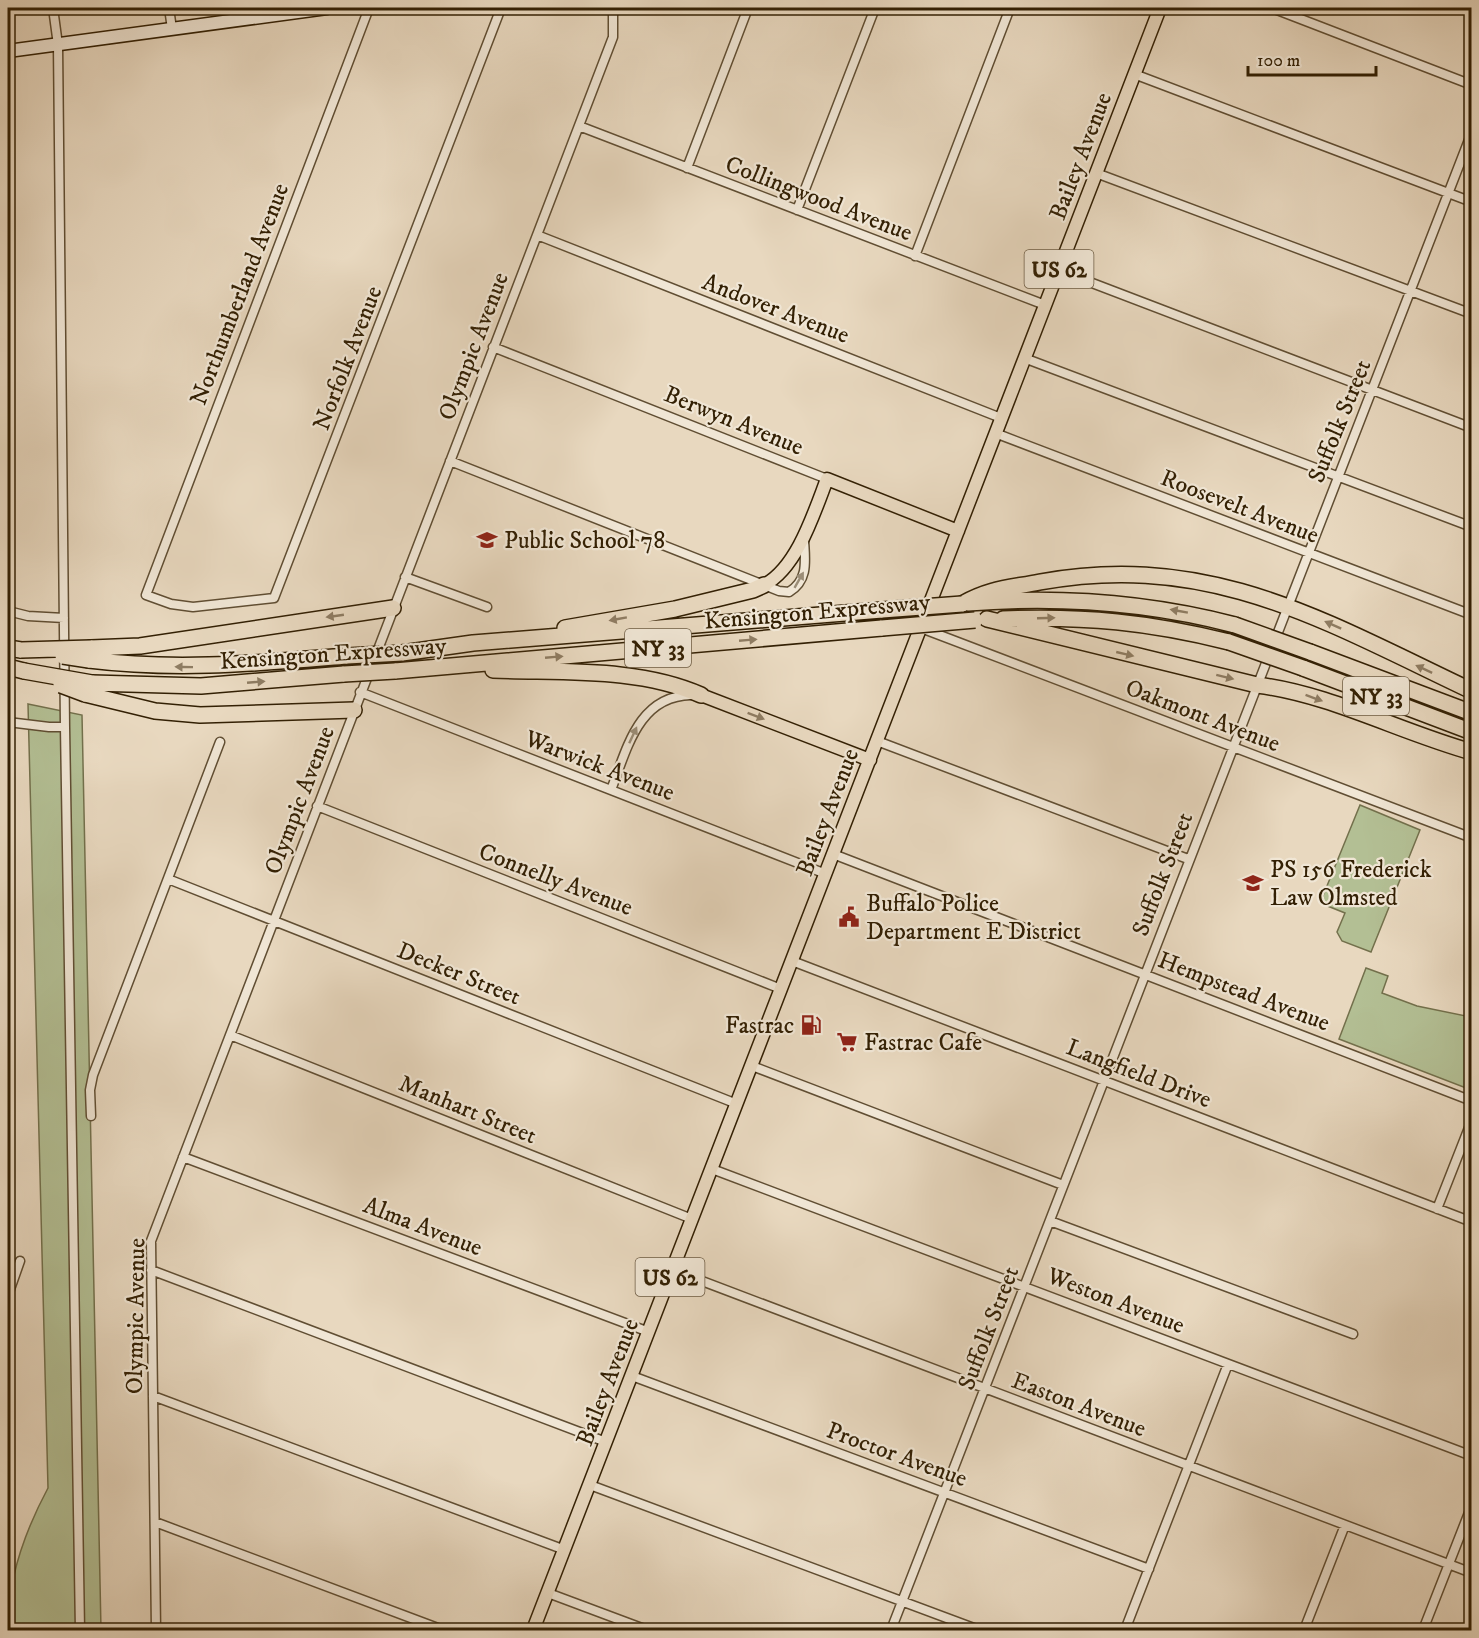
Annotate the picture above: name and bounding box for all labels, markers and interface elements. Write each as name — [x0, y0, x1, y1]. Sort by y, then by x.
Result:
scale bar — [1248, 39, 1376, 77]
text: 100 m — [1257, 50, 1300, 72]
street label: Bailey Avenue — [1043, 88, 1119, 224]
street label: Collingwood Avenue — [721, 149, 916, 248]
street label: Northumberland Avenue — [184, 179, 296, 410]
road number: US 62 — [1024, 250, 1094, 288]
street label: Andover Avenue — [698, 267, 853, 351]
street label: Olympic Avenue — [432, 268, 516, 425]
street label: Norfolk Avenue — [307, 282, 389, 435]
street label: Suffolk Street — [1302, 355, 1378, 487]
street label: Berwyn Avenue — [659, 379, 808, 463]
street label: Roosevelt Avenue — [1156, 463, 1323, 551]
place label: Public School 78 — [504, 526, 665, 556]
school or university icon: Public School 78 — [475, 528, 499, 552]
one-way arrow — [794, 572, 805, 588]
street label: Kensington Expressway — [703, 587, 932, 637]
one-way arrow — [1169, 607, 1188, 616]
one-way arrow — [326, 612, 345, 621]
one-way arrow — [1036, 613, 1055, 622]
one-way arrow — [608, 614, 627, 623]
one-way arrow — [1323, 620, 1341, 630]
road number: NY 33 — [625, 629, 691, 667]
street label: Kensington Expressway — [219, 631, 448, 677]
one-way arrow — [739, 635, 758, 645]
one-way arrow — [1116, 649, 1134, 659]
one-way arrow — [544, 652, 563, 662]
one-way arrow — [175, 662, 194, 672]
one-way arrow — [1416, 664, 1433, 673]
one-way arrow — [1216, 672, 1234, 682]
street label: Oakmont Avenue — [1121, 673, 1284, 759]
one-way arrow — [246, 677, 265, 687]
road number: NY 33 — [1343, 677, 1409, 715]
one-way arrow — [1305, 693, 1323, 703]
one-way arrow — [747, 712, 765, 721]
street label: Olympic Avenue — [258, 722, 342, 879]
street label: Warwick Avenue — [520, 723, 679, 808]
one-way arrow — [628, 727, 637, 744]
street label: Bailey Avenue — [790, 744, 866, 880]
street label: Suffolk Street — [1126, 808, 1200, 940]
street label: Connelly Avenue — [474, 837, 637, 923]
place label: PS 156 Frederick Law Olmsted — [1270, 855, 1432, 913]
school or university icon: PS 156 Frederick Law Olmsted — [1241, 871, 1265, 895]
place label: Buffalo Police Department E District — [866, 889, 1081, 947]
public building icon: Buffalo Police Department E District — [837, 905, 861, 929]
street label: Decker Street — [392, 936, 525, 1012]
street label: Hempstead Avenue — [1153, 945, 1334, 1039]
place label: Fastrac — [725, 1011, 794, 1041]
fuel station icon: Fastrac — [799, 1013, 823, 1037]
place label: Fastrac Cafe — [864, 1028, 982, 1058]
supermarket icon: Fastrac Cafe — [835, 1030, 859, 1054]
street label: Langfield Drive — [1062, 1033, 1215, 1115]
street label: Manhart Street — [394, 1069, 541, 1151]
street label: Alma Avenue — [359, 1191, 486, 1263]
street label: Olympic Avenue — [120, 1238, 152, 1394]
road number: US 62 — [636, 1258, 704, 1296]
street label: Weston Avenue — [1042, 1261, 1189, 1341]
street label: Suffolk Street — [952, 1262, 1026, 1394]
street label: Bailey Avenue — [570, 1314, 646, 1450]
street label: Easton Avenue — [1007, 1366, 1150, 1444]
street label: Proctor Avenue — [822, 1416, 971, 1494]

